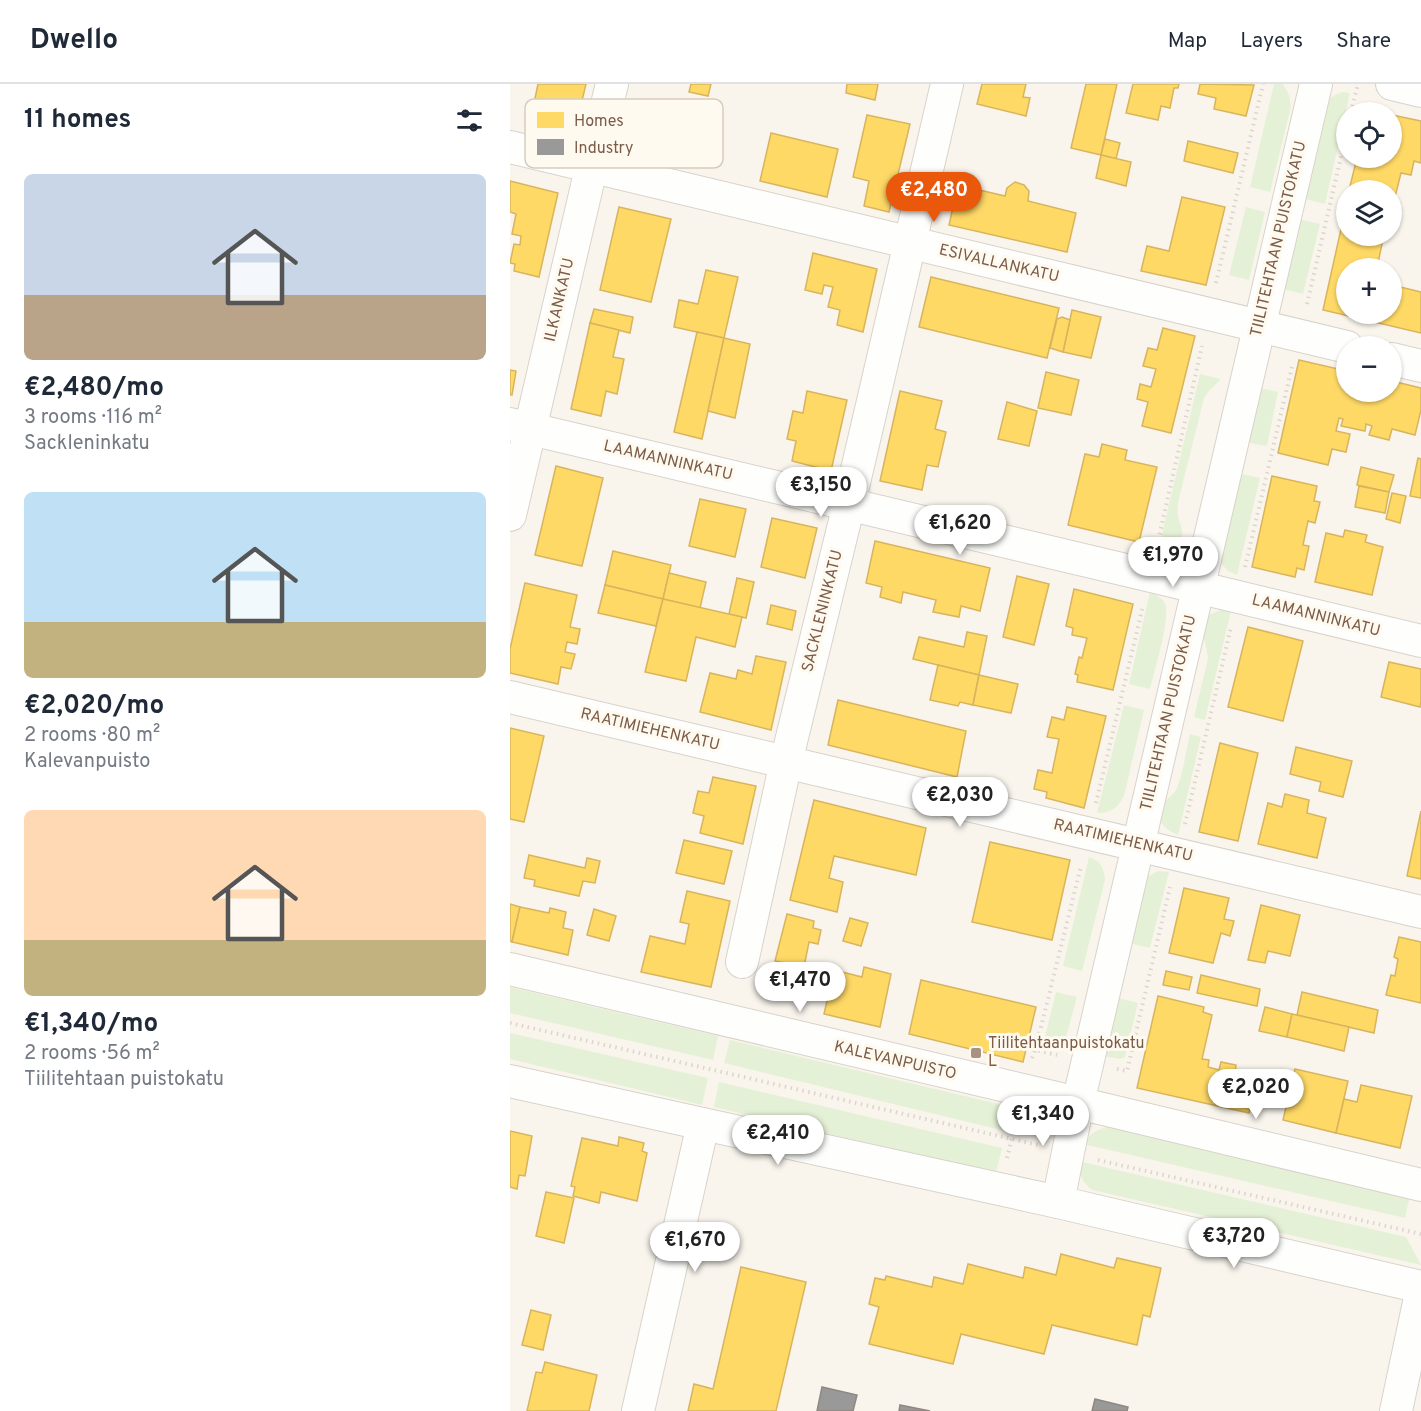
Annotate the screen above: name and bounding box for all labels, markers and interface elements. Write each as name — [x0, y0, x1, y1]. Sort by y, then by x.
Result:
text: Dwello — [30, 23, 118, 59]
text: Map — [1168, 28, 1207, 55]
text: Layers — [1240, 28, 1303, 55]
text: Share — [1336, 28, 1391, 55]
legend — [525, 99, 723, 168]
map controls — [1336, 102, 1402, 402]
button: locate — [1336, 102, 1402, 168]
text: 11 homes — [24, 104, 131, 137]
icon: filters — [453, 104, 486, 137]
text: Homes — [574, 112, 624, 132]
text: Industry — [574, 139, 633, 159]
street label: TIILITEHTAAN PUISTOKATU — [1247, 139, 1311, 339]
pin: €2,480 — [885, 172, 983, 223]
text: €2,480 — [900, 178, 968, 204]
button: layers — [1336, 180, 1402, 246]
icon: home — [201, 213, 309, 321]
street label: ESIVALLANKATU — [937, 240, 1061, 288]
street label: ILKANKATU — [541, 256, 579, 344]
button: + — [1336, 258, 1402, 324]
button: − — [1336, 336, 1402, 402]
text: €2,480/mo — [24, 372, 164, 405]
text: 3 rooms · 116 m² — [24, 405, 162, 431]
text: Sackleninkatu — [24, 431, 150, 457]
street label: LAAMANNINKATU — [601, 436, 735, 486]
pin: €3,150 — [772, 467, 870, 518]
text: €3,150 — [790, 473, 852, 499]
pin: €1,620 — [911, 505, 1009, 556]
text: €1,620 — [928, 511, 992, 537]
icon: home — [201, 531, 309, 639]
pin: €1,970 — [1124, 537, 1222, 588]
text: €1,970 — [1142, 543, 1204, 569]
street label: SACKLENINKATU — [798, 548, 848, 674]
street label: LAAMANNINKATU — [1250, 590, 1382, 642]
street label: TIILITEHTAAN PUISTOKATU — [1137, 613, 1201, 813]
text: €2,020/mo — [24, 690, 164, 723]
street label: RAATIMIEHENKATU — [578, 704, 722, 756]
text: 2 rooms · 80 m² — [24, 723, 160, 749]
text: Kalevanpuisto — [24, 749, 151, 775]
pin: €2,030 — [911, 777, 1009, 828]
text: €2,030 — [926, 783, 994, 809]
street label: RAATIMIEHENKATU — [1051, 815, 1195, 867]
icon: home — [201, 849, 309, 957]
pin: €1,470 — [751, 962, 849, 1013]
text: €1,470 — [769, 968, 831, 994]
text: €1,340/mo — [24, 1008, 158, 1041]
place label: Tiilitehtaanpuistokatu L — [988, 1034, 1144, 1072]
street label: KALEVANPUISTO — [832, 1037, 958, 1085]
text: 2 rooms · 56 m² — [24, 1041, 160, 1067]
marker: Tiilitehtaanpuistokatu L — [969, 1046, 983, 1060]
text: Tiilitehtaan puistokatu — [24, 1067, 224, 1093]
pin: €2,020 — [1207, 1069, 1305, 1120]
text: €2,020 — [1222, 1075, 1290, 1101]
pin: €1,340 — [994, 1096, 1092, 1147]
text: €1,340 — [1011, 1102, 1075, 1128]
pin: €2,410 — [729, 1115, 827, 1166]
text: €2,410 — [746, 1121, 810, 1147]
pin: €3,720 — [1185, 1218, 1283, 1269]
pin: €1,670 — [646, 1222, 744, 1273]
text: €3,720 — [1202, 1224, 1266, 1250]
text: €1,670 — [664, 1228, 726, 1254]

